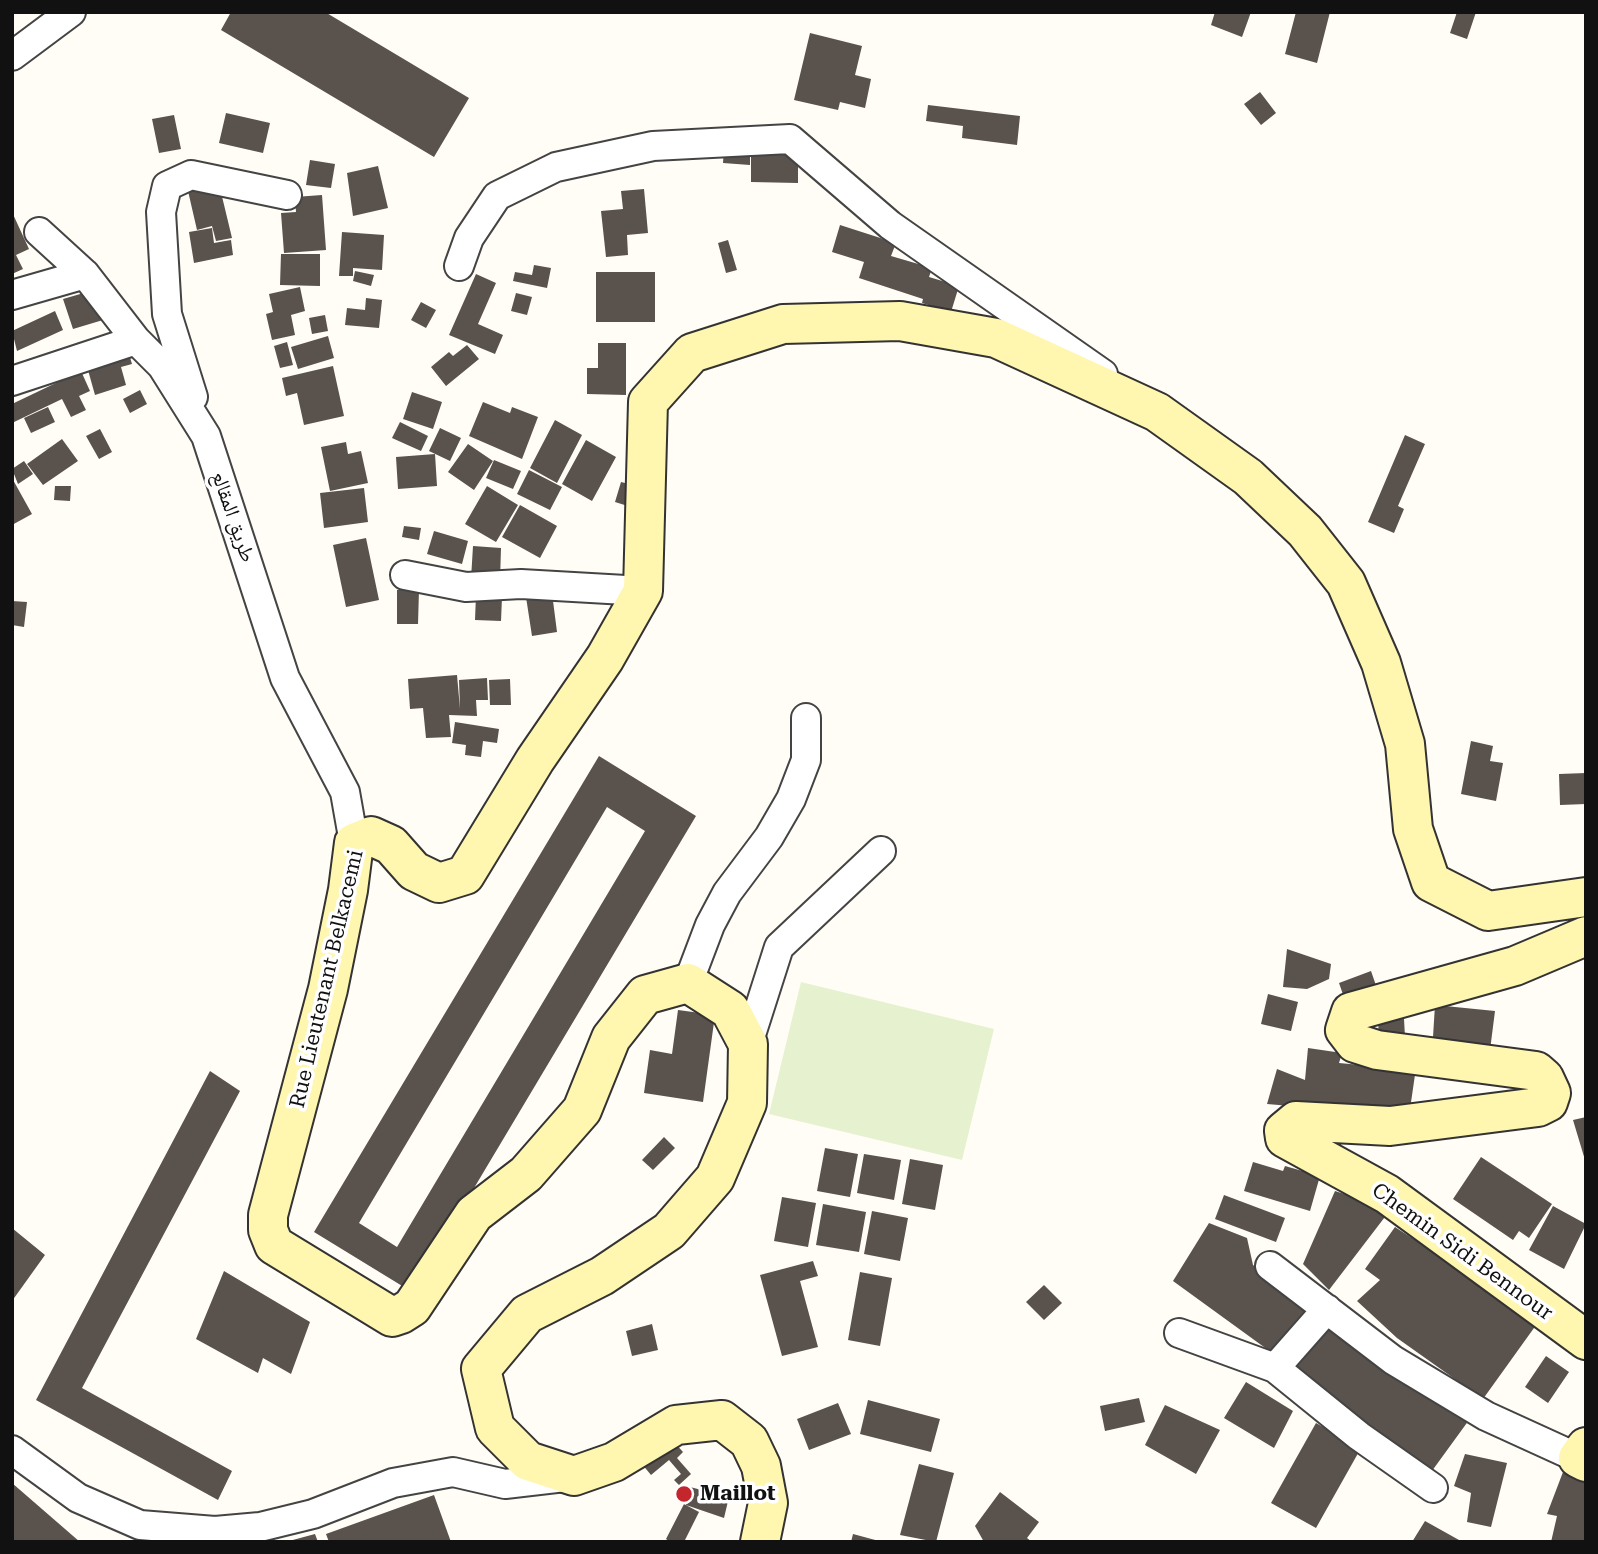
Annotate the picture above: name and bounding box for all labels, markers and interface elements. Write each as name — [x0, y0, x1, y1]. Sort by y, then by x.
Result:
street label: طريق المقالع — [206, 468, 260, 566]
street label: Rue Lieutenant Belkacemi — [285, 848, 369, 1110]
street label: Chemin Sidi Bennour — [1367, 1178, 1557, 1326]
place label: Maillot — [700, 1481, 775, 1507]
marker: Maillot — [674, 1484, 694, 1504]

